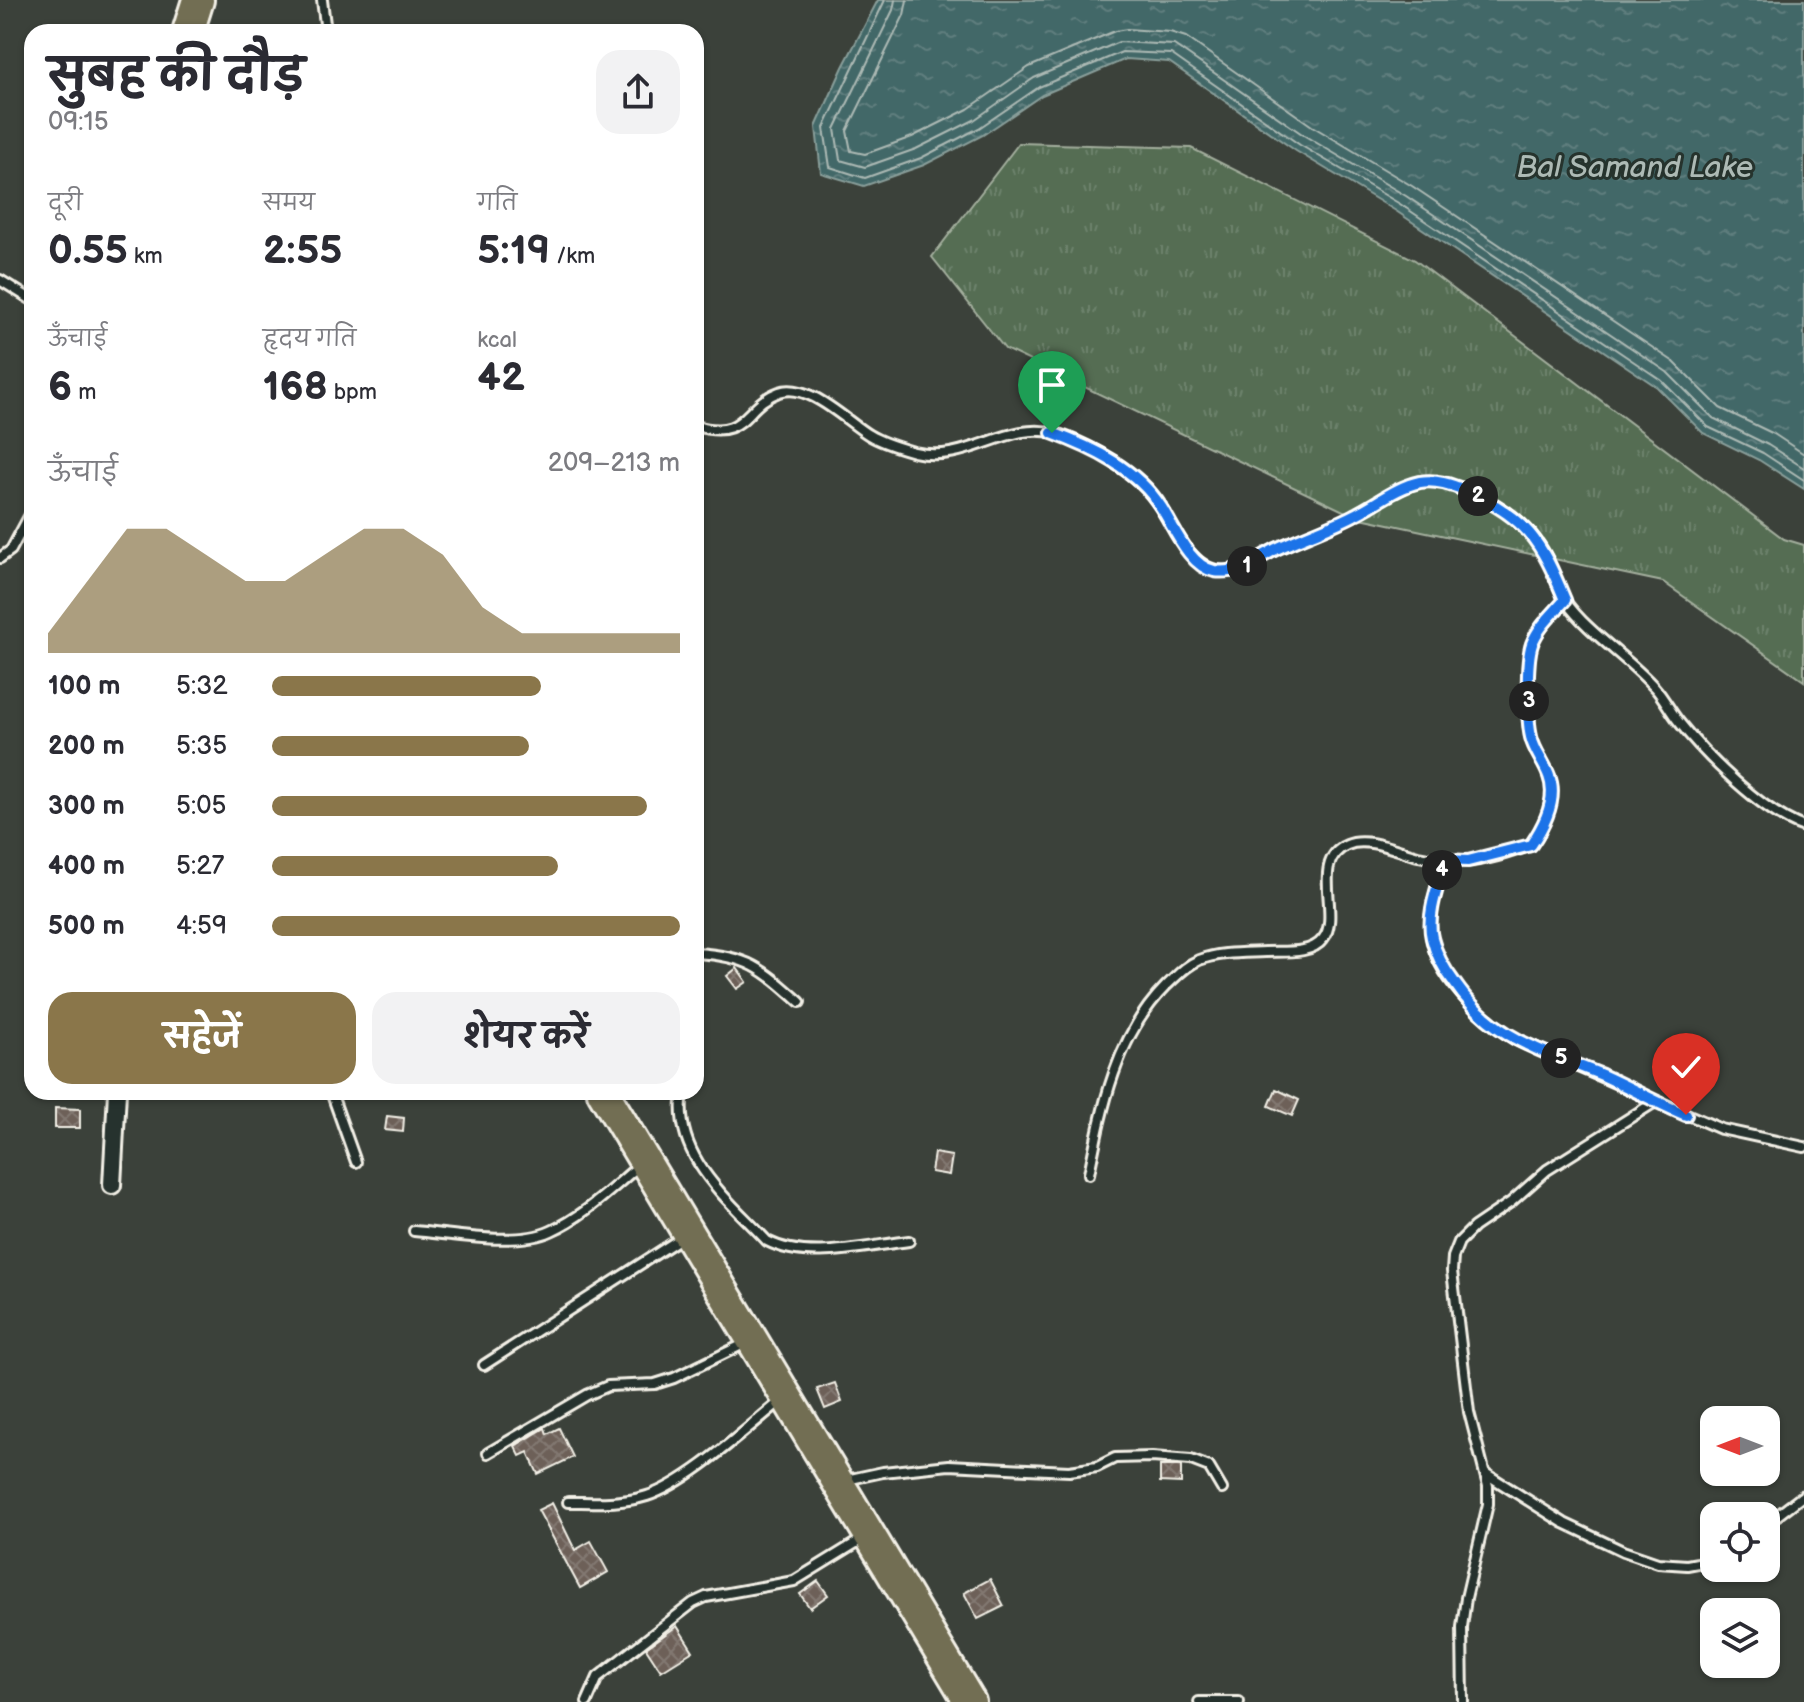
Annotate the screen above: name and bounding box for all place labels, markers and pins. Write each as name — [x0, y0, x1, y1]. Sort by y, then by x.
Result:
pin — [1018, 351, 1086, 433]
pin: 2 — [1458, 476, 1498, 516]
pin: 1 — [1227, 546, 1267, 586]
pin: 3 — [1509, 681, 1549, 721]
pin: 4 — [1422, 850, 1462, 890]
pin — [1652, 1033, 1720, 1115]
pin: 5 — [1541, 1038, 1581, 1078]

